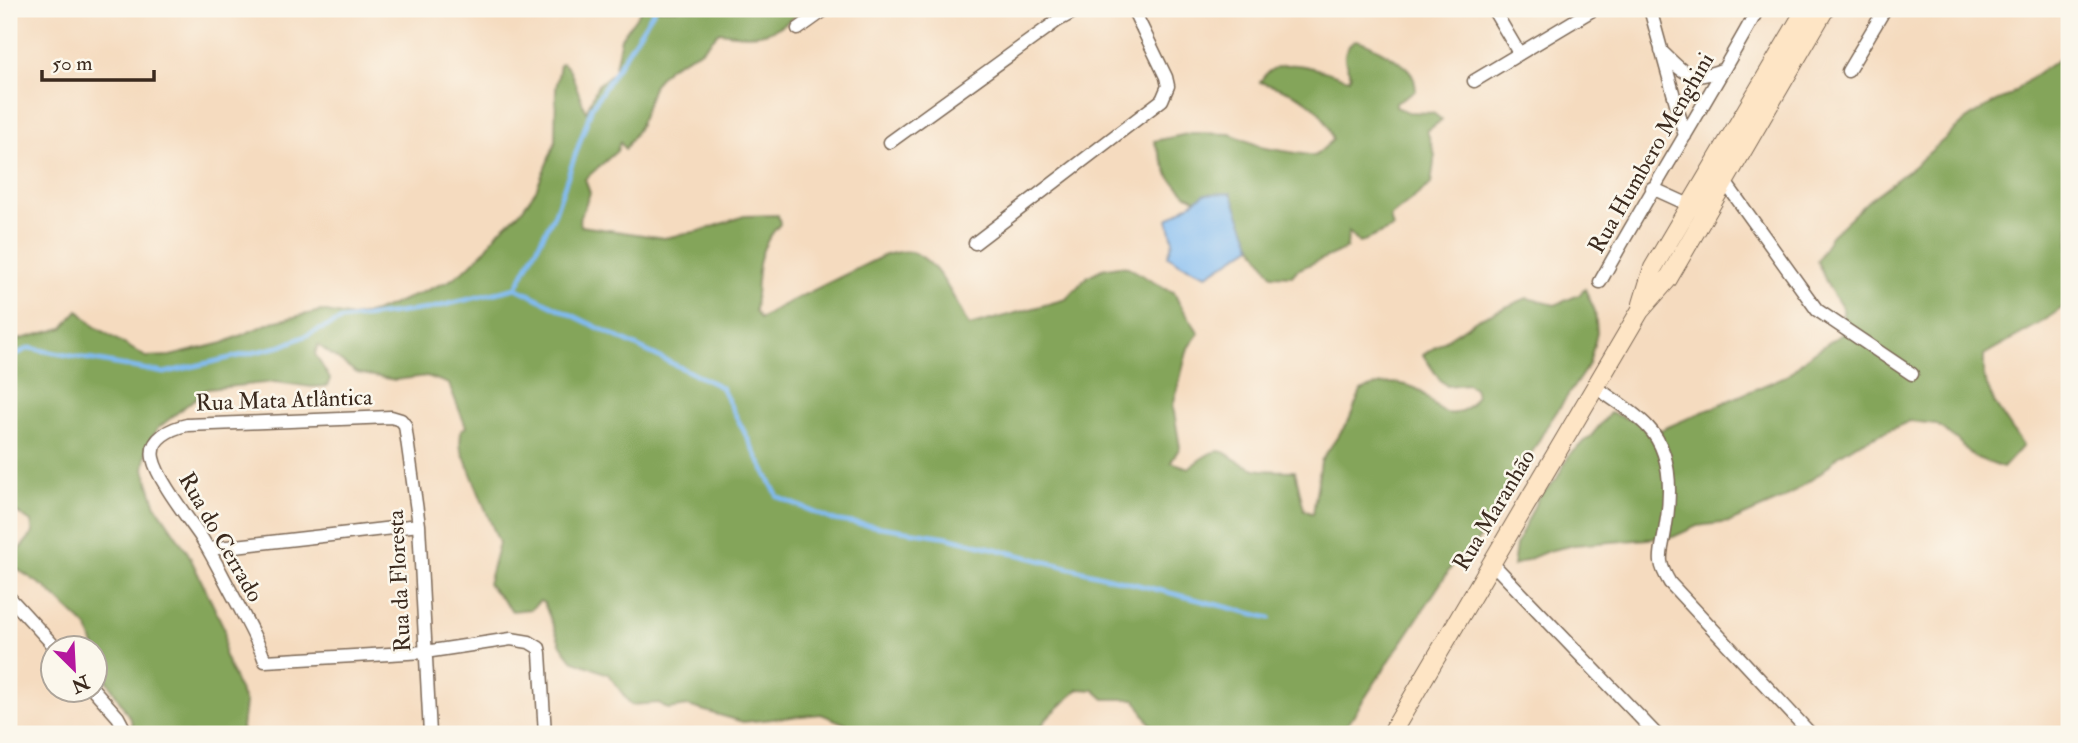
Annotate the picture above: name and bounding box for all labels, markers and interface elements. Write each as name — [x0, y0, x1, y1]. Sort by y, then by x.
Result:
scale bar — [42, 38, 154, 82]
street label: Rua Humbero Menghini — [1582, 48, 1720, 258]
text: 50 m — [52, 50, 93, 77]
street label: Rua Mata Atlântica — [195, 382, 374, 418]
street label: Rua Maranhão — [1446, 444, 1542, 576]
street label: Rua do Cerrado — [172, 467, 270, 607]
street label: Rua da Floresta — [381, 509, 417, 653]
north arrow — [38, 634, 108, 704]
text: N — [67, 669, 94, 698]

